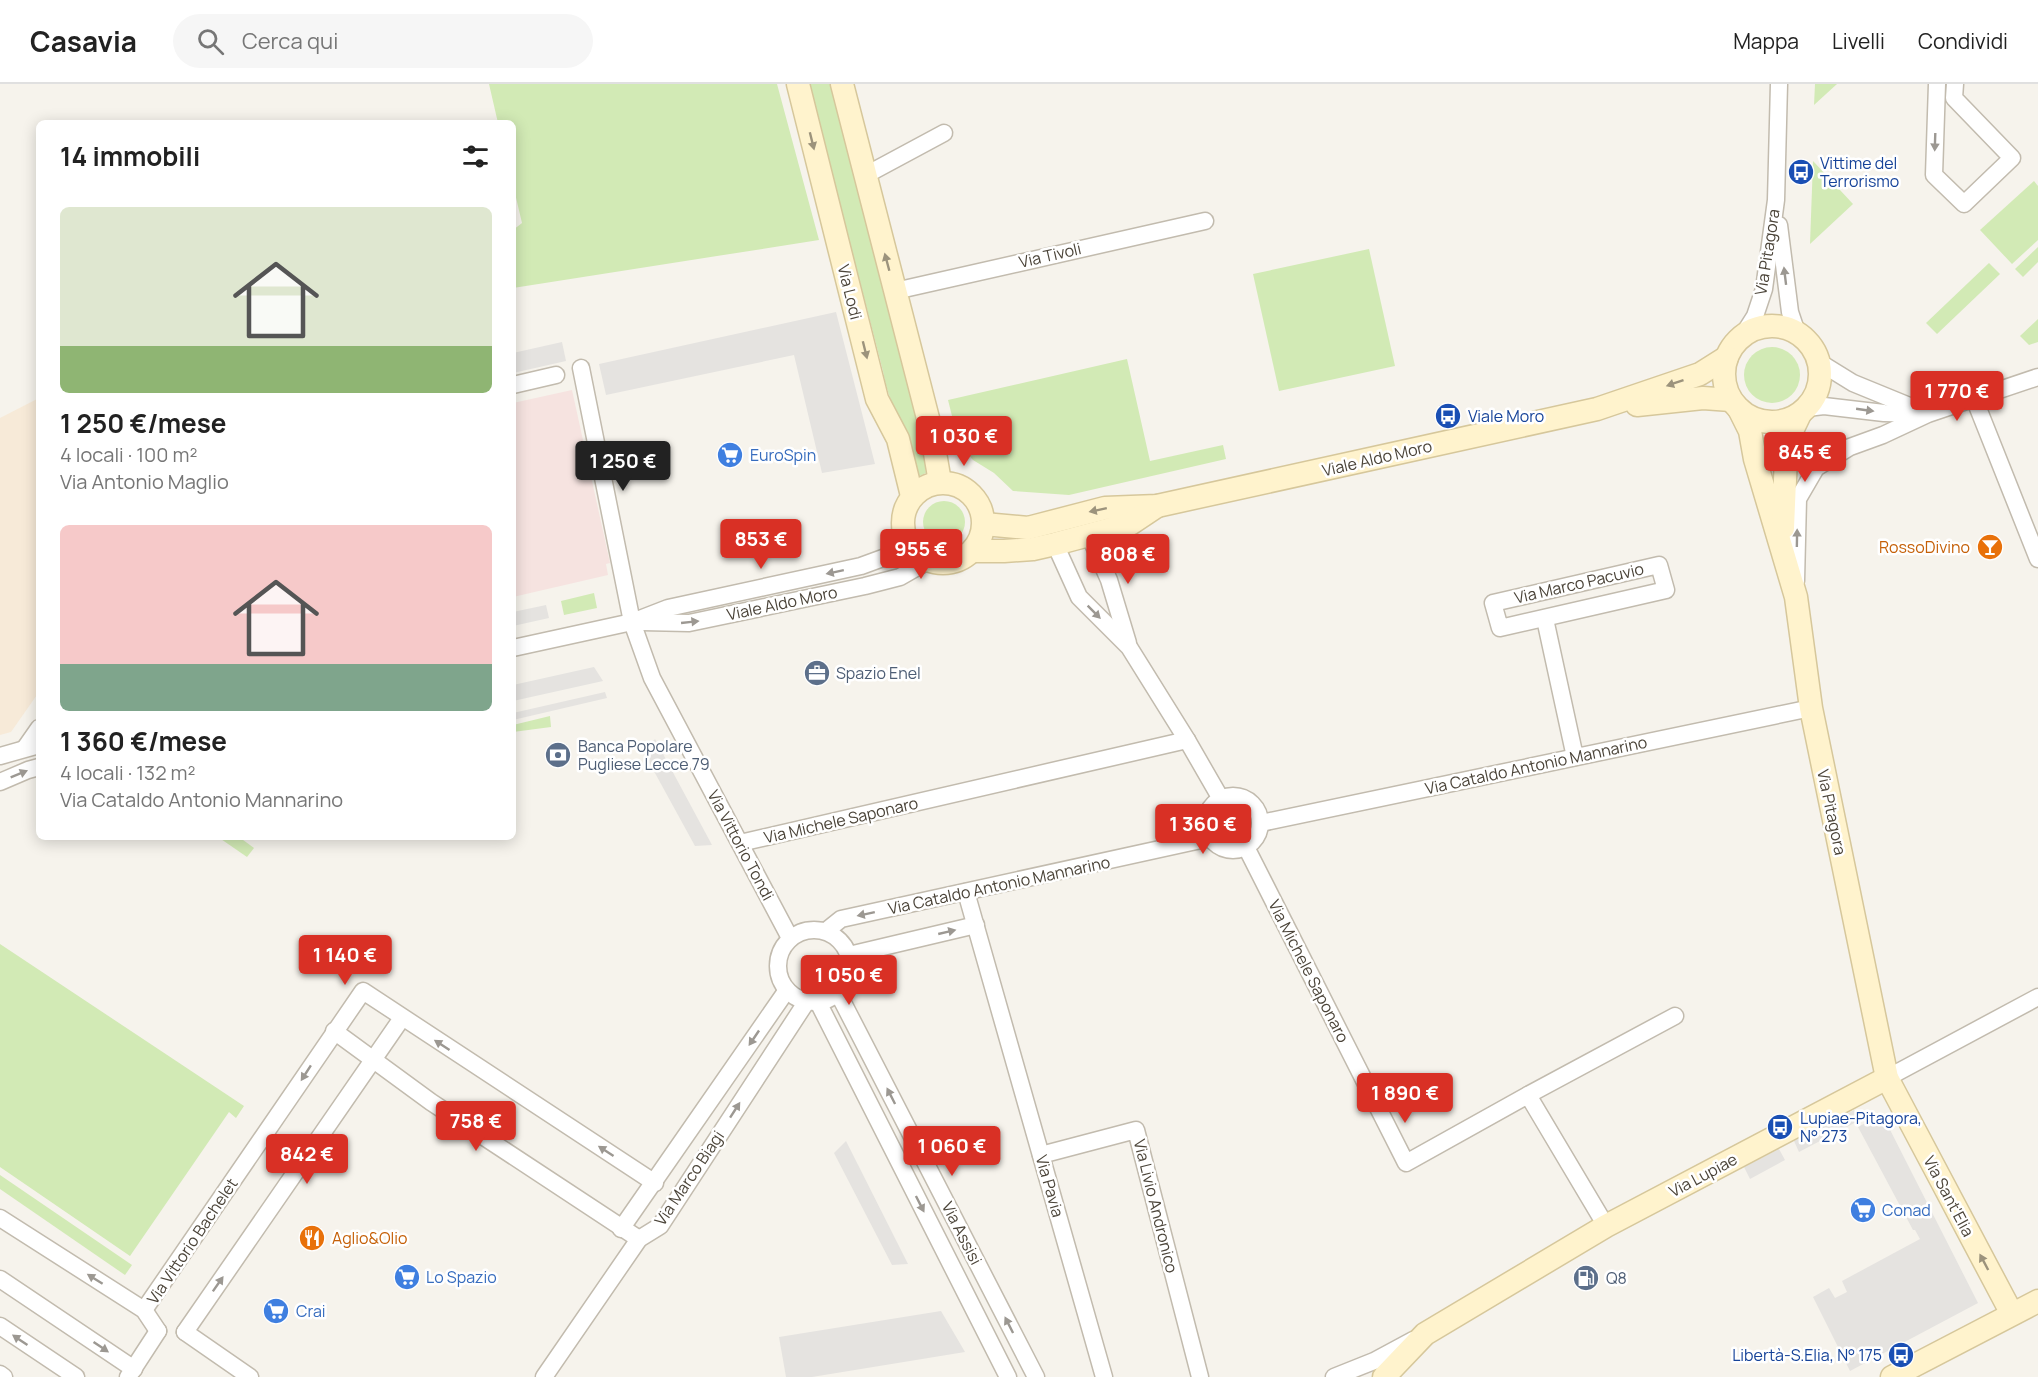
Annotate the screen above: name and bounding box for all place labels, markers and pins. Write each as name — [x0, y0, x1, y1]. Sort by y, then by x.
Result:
place label: Vittime del Terrorismo — [1820, 152, 1899, 192]
bus stop icon: Vittime del Terrorismo — [1786, 157, 1816, 187]
pin: 1 770 € — [1902, 371, 2012, 422]
bus stop icon: Viale Moro — [1433, 401, 1463, 431]
place label: Viale Moro — [1468, 405, 1544, 427]
pin: 1 030 € — [909, 416, 1019, 467]
pin: 845 € — [1763, 432, 1847, 483]
supermarket icon: EuroSpin — [715, 440, 745, 470]
pin: 1 250 € — [568, 441, 678, 492]
place label: EuroSpin — [750, 444, 816, 466]
pin: 853 € — [719, 519, 803, 570]
pin: 955 € — [879, 529, 963, 580]
bar icon: RossoDivino — [1975, 532, 2005, 562]
pin: 808 € — [1086, 534, 1170, 585]
place label: RossoDivino — [1879, 536, 1970, 558]
office icon: Spazio Enel — [802, 658, 832, 688]
place label: Spazio Enel — [836, 662, 921, 684]
place label: Banca Popolare Pugliese Lecce 79 — [578, 735, 710, 775]
bank icon: Banca Popolare Pugliese Lecce 79 — [543, 740, 573, 770]
pin: 1 360 € — [1148, 804, 1258, 855]
pin: 1 140 € — [290, 935, 400, 986]
pin: 1 050 € — [794, 955, 904, 1006]
pin: 1 890 € — [1350, 1073, 1460, 1124]
pin: 758 € — [434, 1101, 518, 1152]
place label: Lupiae-Pitagora, N° 273 — [1800, 1107, 1922, 1147]
bus stop icon: Lupiae-Pitagora, N° 273 — [1765, 1112, 1795, 1142]
pin: 1 060 € — [897, 1126, 1007, 1177]
pin: 842 € — [265, 1134, 349, 1185]
supermarket icon: Conad — [1848, 1195, 1878, 1225]
place label: Conad — [1882, 1199, 1931, 1221]
restaurant icon: Aglio&Olio — [297, 1223, 327, 1253]
place label: Aglio&Olio — [332, 1227, 407, 1249]
supermarket icon: Lo Spazio — [392, 1262, 422, 1292]
fuel station icon: Q8 — [1571, 1263, 1601, 1293]
place label: Lo Spazio — [426, 1266, 497, 1288]
place label: Q8 — [1606, 1267, 1627, 1289]
supermarket icon: Crai — [261, 1296, 291, 1326]
place label: Crai — [296, 1300, 326, 1322]
bus stop icon: Libertà-S.Elia, N° 175 — [1886, 1340, 1916, 1370]
place label: Libertà-S.Elia, N° 175 — [1732, 1344, 1882, 1366]

